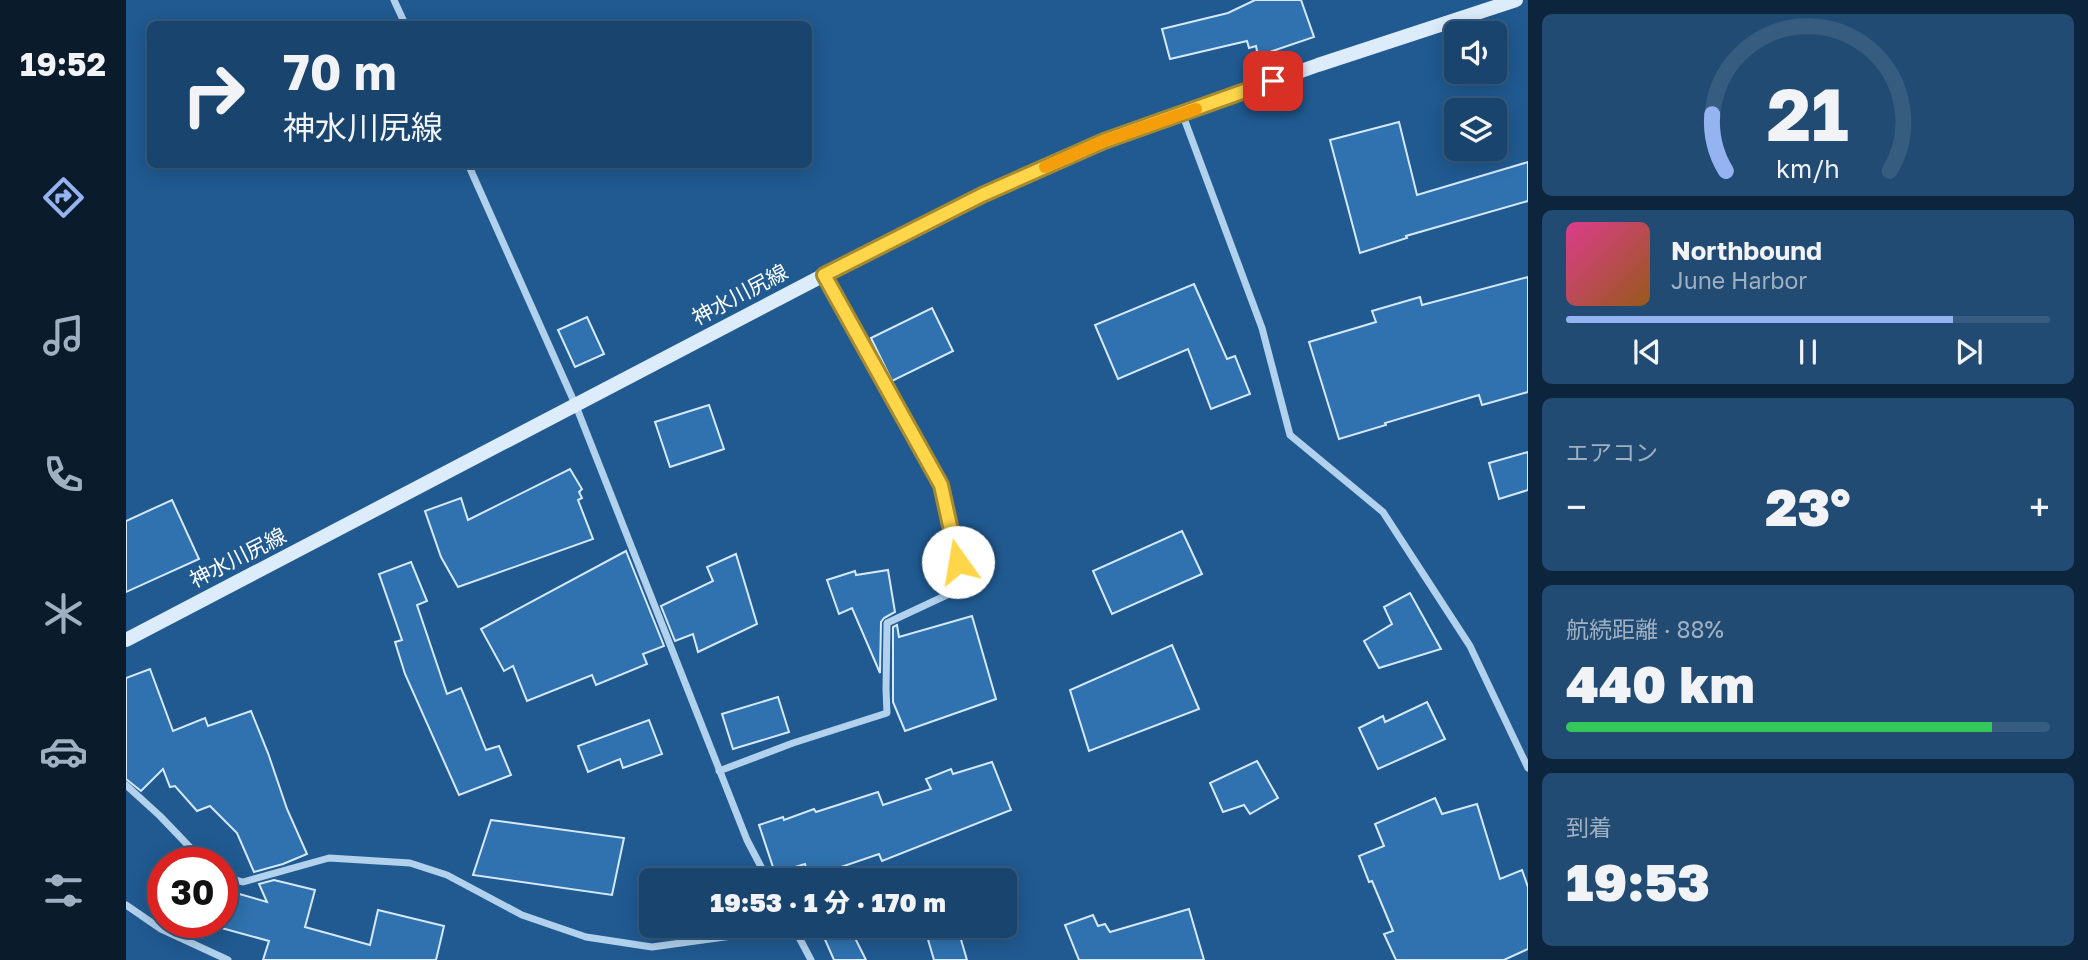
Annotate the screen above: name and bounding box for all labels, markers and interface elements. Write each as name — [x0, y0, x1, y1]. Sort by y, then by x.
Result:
map controls — [1444, 21, 1507, 161]
button: sound — [1444, 21, 1507, 84]
text: 70 m — [283, 42, 397, 101]
text: 19:52 — [20, 45, 106, 83]
icon: right — [168, 49, 259, 140]
pin — [1243, 51, 1303, 111]
icon: arrive — [1254, 62, 1292, 100]
text: 21 — [1767, 70, 1849, 157]
button: layers — [1444, 98, 1507, 161]
text: 神水川尻線 — [283, 108, 443, 146]
text: km/h — [1776, 153, 1840, 184]
icon: directions — [39, 173, 88, 222]
text: Northbound — [1671, 235, 1822, 266]
street label: 神水川尻線 — [687, 258, 792, 330]
text: June Harbor — [1671, 266, 1807, 294]
icon: music — [39, 311, 88, 360]
icon: previous — [1628, 333, 1666, 371]
icon: pause — [1789, 333, 1827, 371]
icon: next — [1950, 333, 1988, 371]
text: エアコン — [1566, 438, 1658, 466]
icon: phone — [39, 450, 88, 499]
text: 23° — [1765, 475, 1851, 537]
text: − — [1566, 484, 1587, 529]
text: + — [2029, 484, 2050, 529]
street label: 神水川尻線 — [185, 522, 290, 593]
position arrow — [921, 525, 995, 599]
icon: climate — [39, 589, 88, 638]
text: 航続距離 · 88% — [1566, 615, 1724, 643]
text: 440 km — [1566, 652, 1755, 714]
icon: car — [39, 727, 88, 776]
text: 到着 — [1566, 813, 1612, 841]
speed limit sign: 30 — [147, 847, 238, 938]
text: 19:53 — [1566, 850, 1710, 912]
icon: filters — [39, 866, 88, 915]
text: 19:53 · 1 分 · 170 m — [710, 887, 946, 918]

